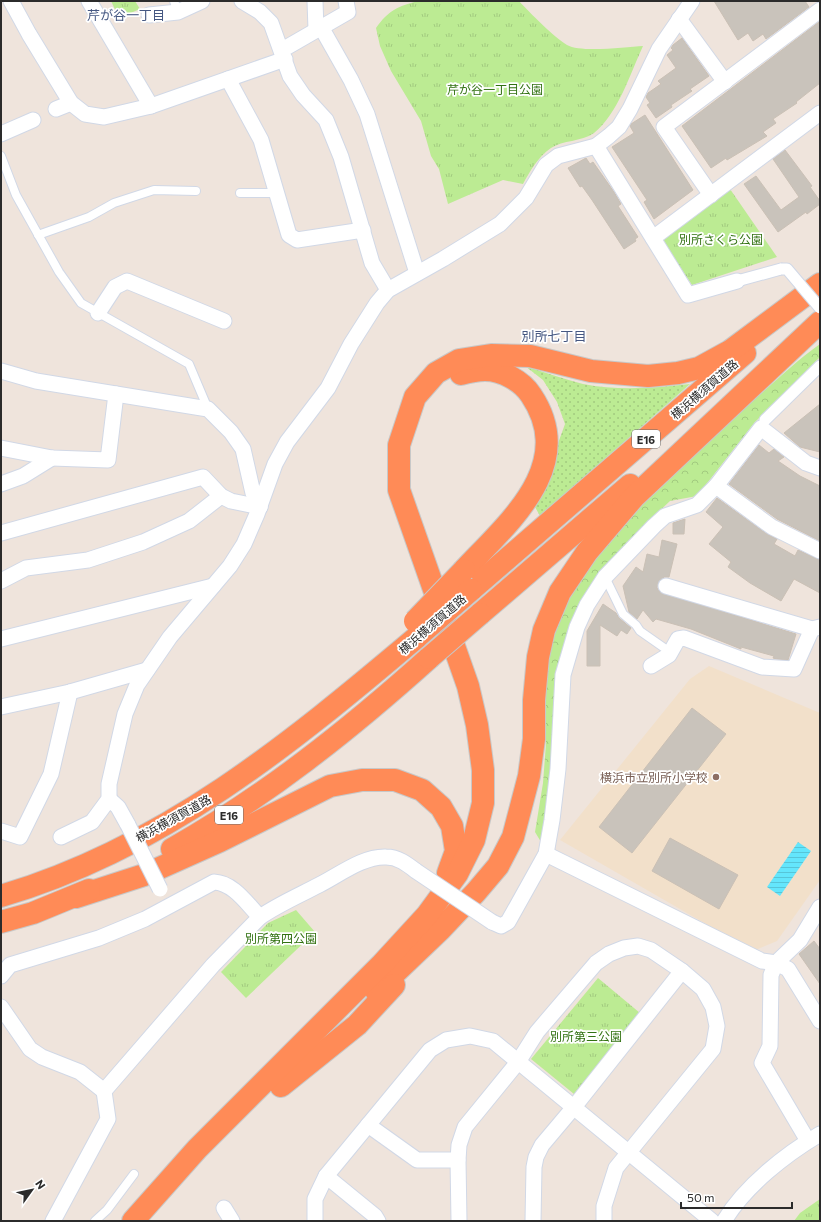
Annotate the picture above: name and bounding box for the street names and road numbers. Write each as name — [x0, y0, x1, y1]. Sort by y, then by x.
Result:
street label: 横浜横須賀道路 — [668, 356, 740, 422]
road number: E16 — [632, 430, 660, 448]
street label: 横浜横須賀道路 — [396, 591, 468, 657]
street label: 横浜横須賀道路 — [133, 792, 213, 844]
road number: E16 — [215, 806, 243, 824]

